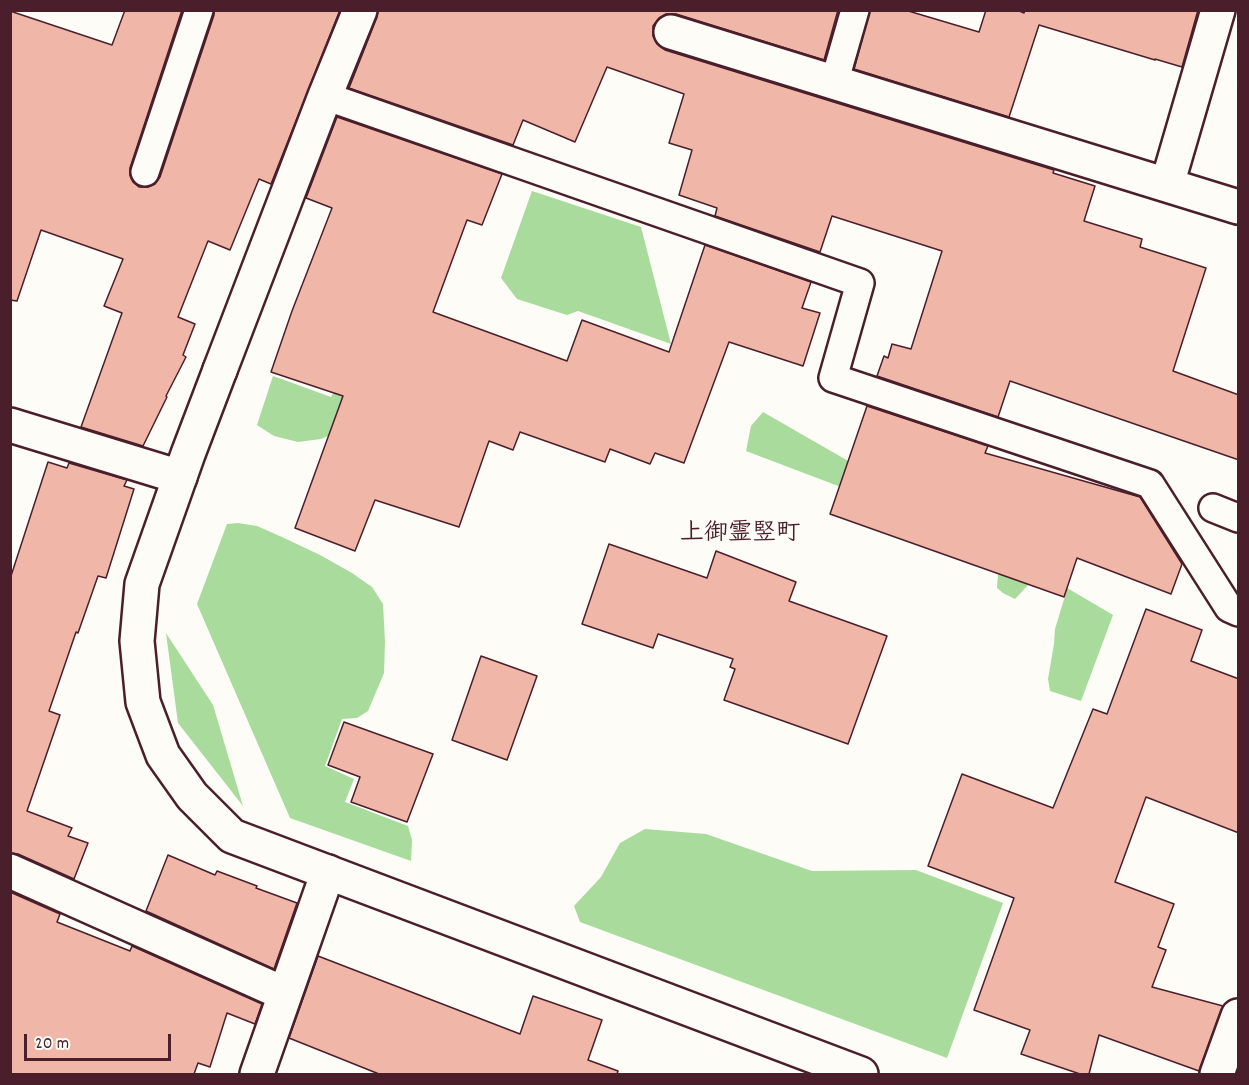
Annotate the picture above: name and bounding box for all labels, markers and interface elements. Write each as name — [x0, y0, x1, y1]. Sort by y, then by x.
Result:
district label: 上御霊竪町 — [680, 522, 800, 550]
scale bar — [27, 1022, 174, 1060]
text: 20 m — [35, 1032, 69, 1057]

